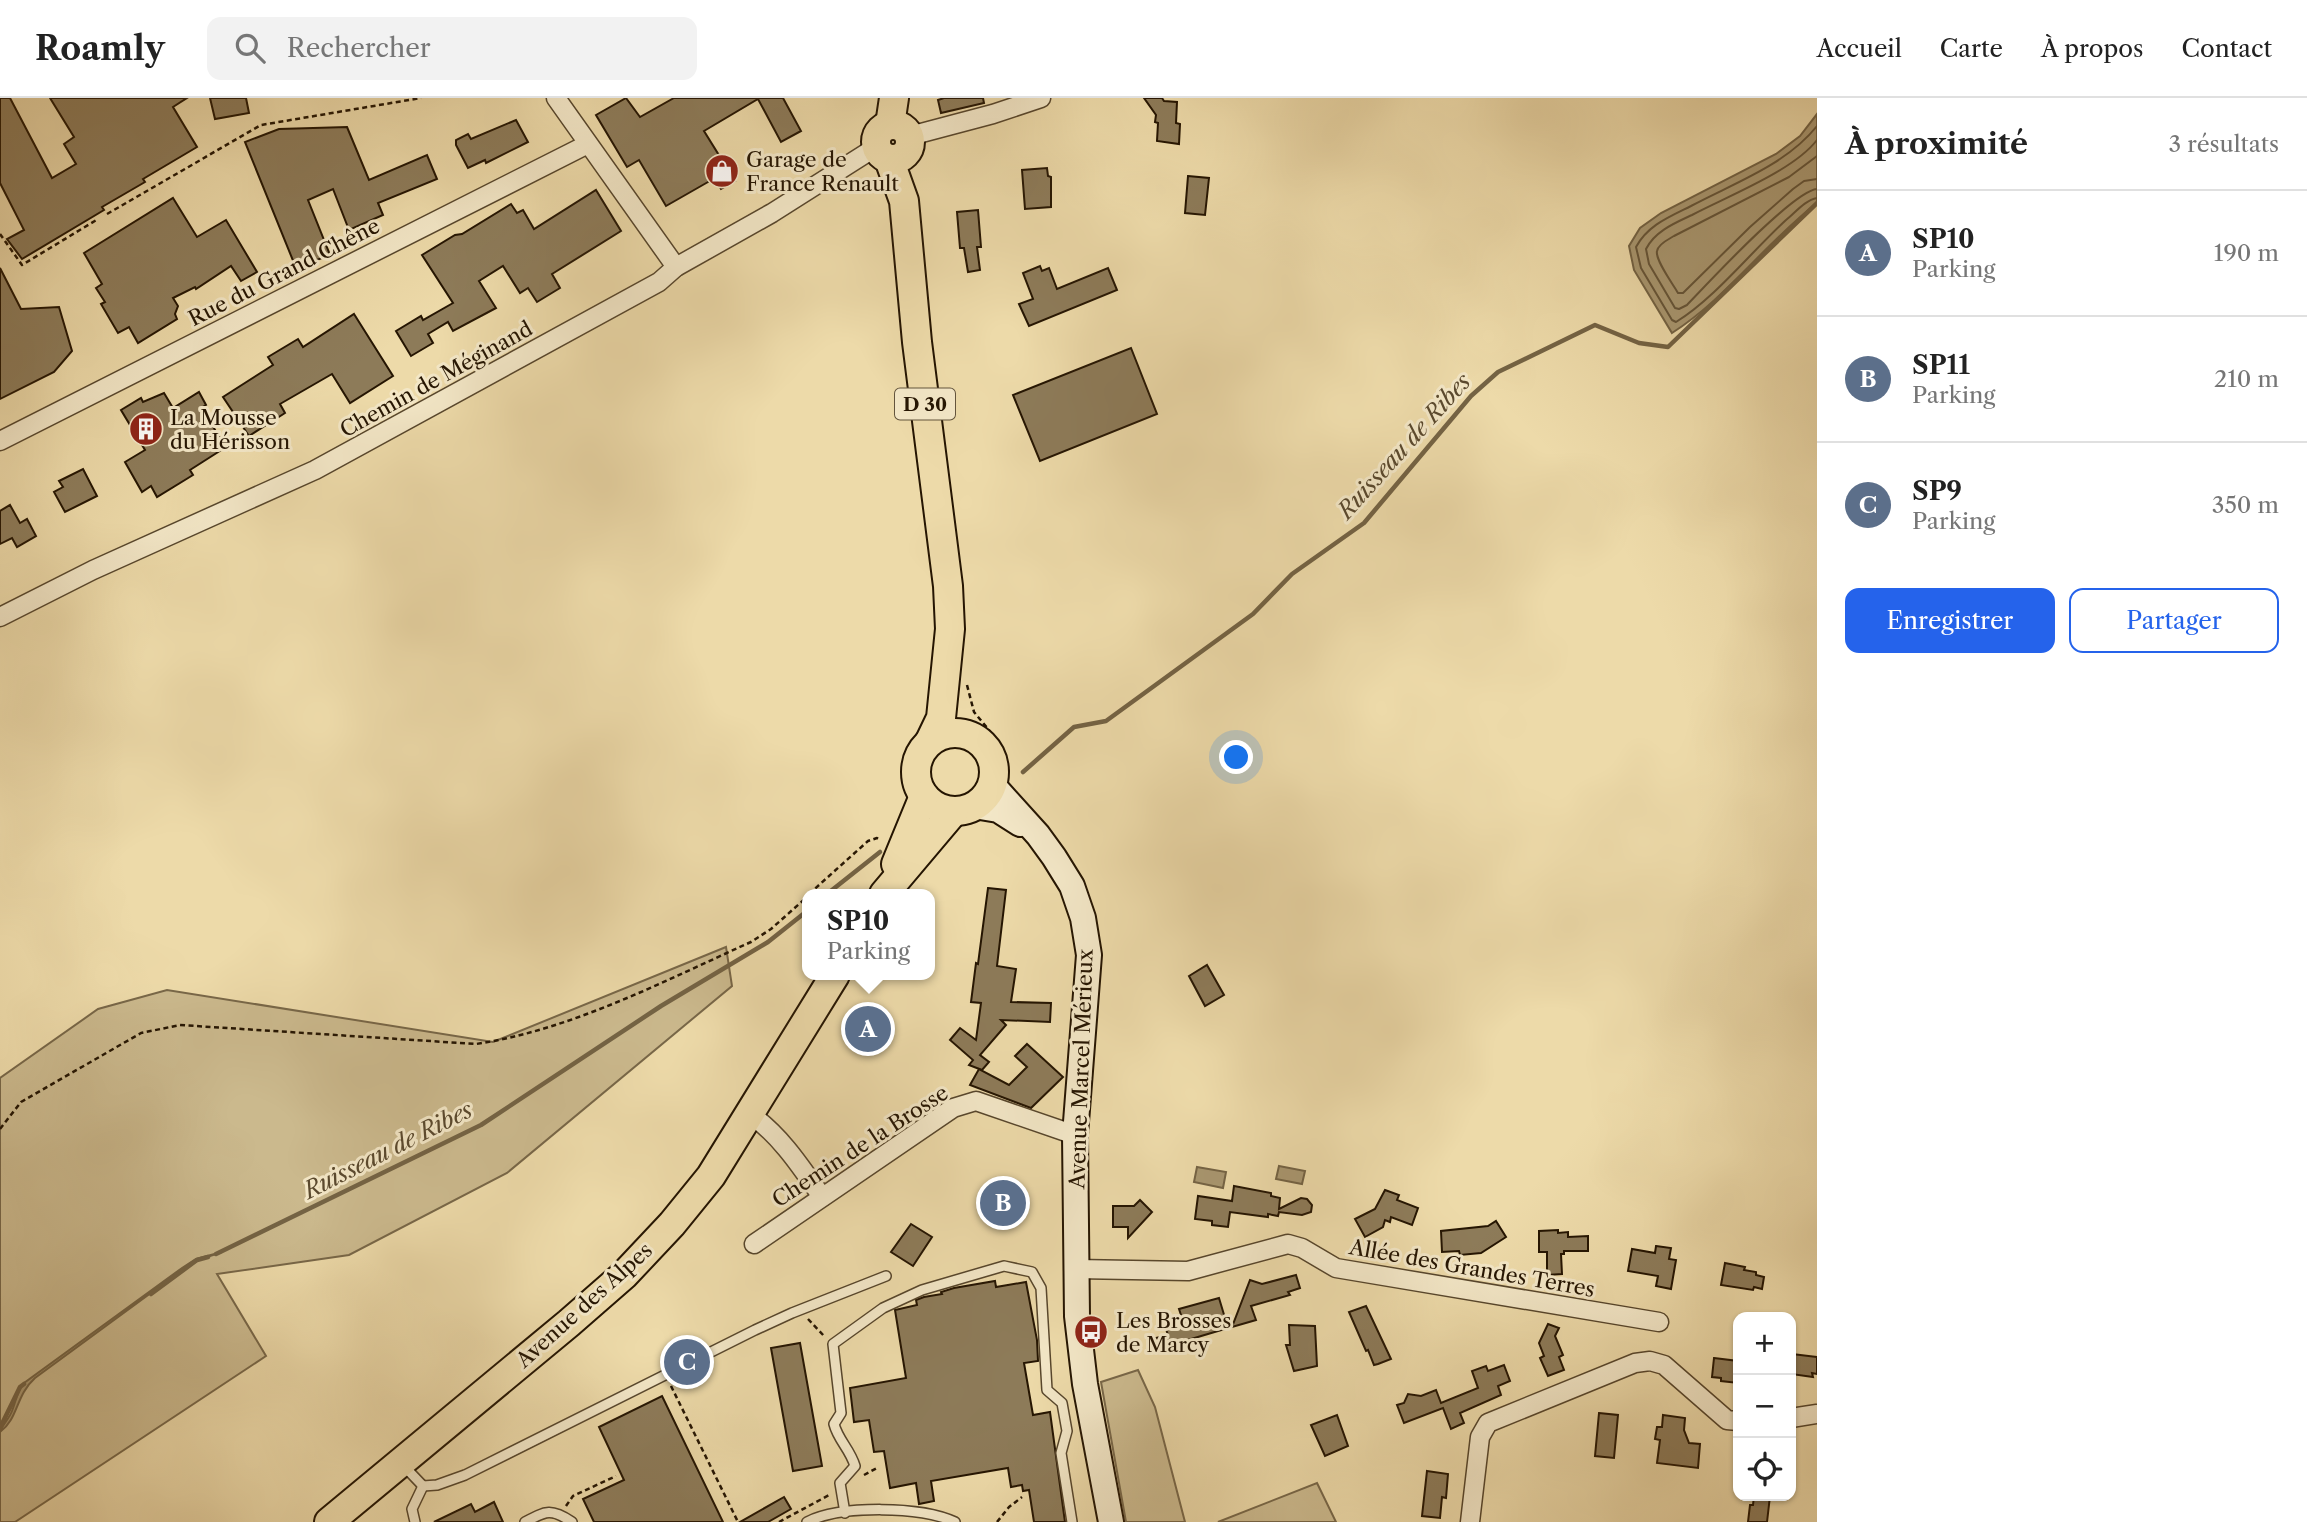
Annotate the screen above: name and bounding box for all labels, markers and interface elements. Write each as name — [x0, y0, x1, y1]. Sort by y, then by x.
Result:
search box — [207, 17, 697, 80]
text: Roamly — [35, 28, 165, 69]
icon: search — [231, 29, 269, 67]
text: Rechercher — [287, 32, 431, 64]
text: Accueil — [1817, 34, 1902, 63]
text: Carte — [1940, 34, 2003, 63]
text: À propos — [2041, 34, 2144, 63]
text: Contact — [2182, 34, 2272, 63]
text: À proximité — [1845, 125, 2028, 162]
text: 3 résultats — [2169, 130, 2279, 158]
place label: Garage de France Renault — [746, 147, 899, 196]
shop icon: Garage de France Renault — [703, 152, 741, 190]
street label: Rue du Grand Chêne — [184, 213, 384, 331]
text: SP10 — [1912, 223, 1975, 255]
text: A — [1859, 239, 1877, 267]
text: 190 m — [2214, 239, 2279, 267]
text: Parking — [1912, 255, 1996, 283]
street label: Chemin de Méginand — [335, 316, 537, 442]
text: SP11 — [1912, 349, 1970, 381]
text: B — [1859, 365, 1877, 393]
text: 210 m — [2214, 365, 2279, 393]
water label: Ruisseau de Ribes — [1330, 367, 1477, 526]
text: Parking — [1912, 381, 1996, 409]
road number: D 30 — [895, 388, 955, 420]
place label: La Mousse du Hérisson — [170, 405, 290, 454]
building icon: La Mousse du Hérisson — [127, 410, 165, 448]
text: SP9 — [1912, 475, 1962, 507]
text: C — [1859, 491, 1877, 519]
text: 350 m — [2212, 491, 2279, 519]
text: Parking — [1912, 507, 1996, 535]
button: Enregistrer — [1845, 588, 2055, 653]
button: Partager — [2069, 588, 2279, 653]
your location — [1219, 740, 1253, 774]
popup — [802, 889, 935, 980]
text: SP10 — [827, 905, 889, 937]
text: Parking — [827, 937, 910, 965]
street label: Avenue Marcel Mérieux — [1064, 948, 1098, 1190]
pin: A — [845, 1003, 891, 1055]
street label: Chemin de la Brosse — [767, 1080, 953, 1212]
water label: Ruisseau de Ribes — [297, 1095, 478, 1206]
pin: B — [980, 1177, 1026, 1229]
street label: Allée des Grandes Terres — [1346, 1234, 1597, 1302]
street label: Avenue des Alpes — [510, 1237, 657, 1373]
place label: Les Brosses de Marcy — [1116, 1308, 1232, 1357]
map controls — [1733, 1312, 1796, 1501]
button: + — [1733, 1312, 1796, 1375]
bus stop icon: Les Brosses de Marcy — [1072, 1313, 1110, 1351]
pin: C — [664, 1336, 710, 1388]
button: − — [1733, 1375, 1796, 1438]
button: locate — [1733, 1438, 1796, 1501]

